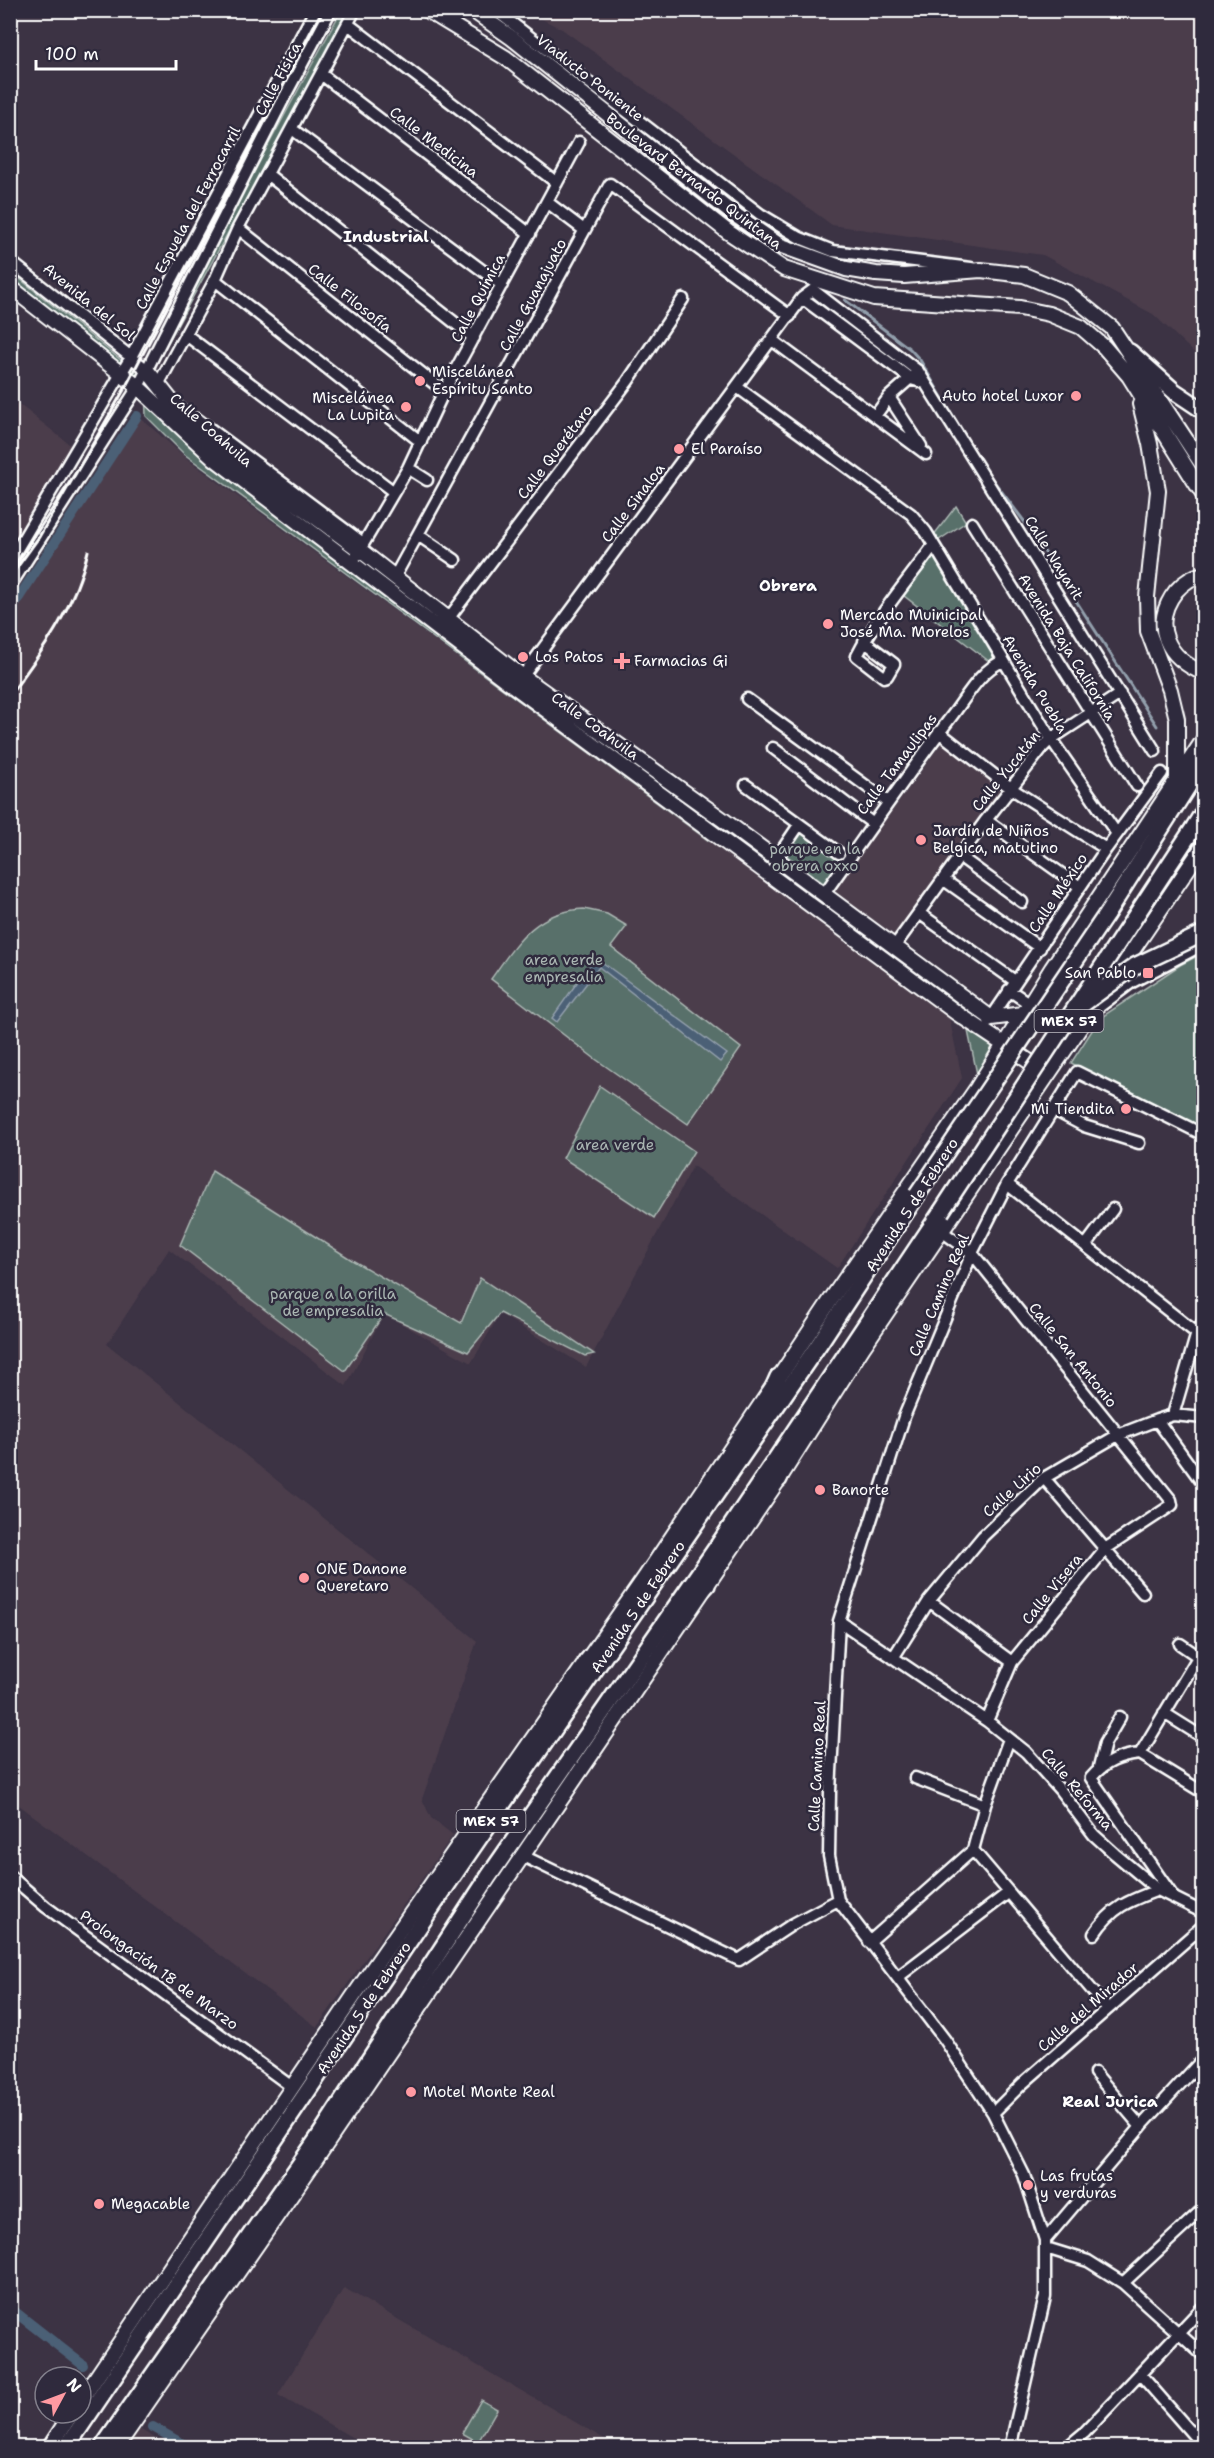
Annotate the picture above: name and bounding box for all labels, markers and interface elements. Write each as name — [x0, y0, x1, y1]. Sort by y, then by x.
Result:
street label: Viaducto Poniente — [532, 30, 648, 126]
scale bar — [36, 33, 176, 71]
street label: Calle Física — [250, 38, 306, 119]
text: 100 m — [45, 42, 99, 66]
street label: Calle Medicina — [385, 102, 483, 182]
street label: Boulevard Bernardo Quintana — [602, 108, 787, 254]
street label: Calle Espuela del Ferrocarril — [131, 122, 245, 313]
district label: Industrial — [343, 226, 429, 247]
street label: Calle Guanajuato — [495, 235, 571, 355]
street label: Calle Química — [446, 250, 510, 346]
street label: Avenida del Sol — [39, 259, 140, 346]
street label: Calle Filosofía — [304, 259, 396, 337]
place label: Miscelánea Espíritu Santo — [432, 362, 533, 399]
marker: Miscelánea Espíritu Santo — [413, 374, 427, 388]
place label: Auto hotel Luxor — [942, 386, 1064, 406]
street label: Calle Coahuila — [165, 388, 257, 472]
place label: Miscelánea La Lupita — [312, 388, 395, 425]
marker: Auto hotel Luxor — [1069, 389, 1083, 403]
marker: Miscelánea La Lupita — [399, 400, 413, 414]
street label: Calle Querétaro — [513, 401, 597, 503]
place label: El Paraíso — [691, 439, 762, 459]
marker: El Paraíso — [672, 442, 686, 456]
street label: Calle Sinaloa — [597, 459, 670, 547]
street label: Calle Nayarit — [1020, 512, 1088, 604]
street label: Avenida Baja California — [1014, 570, 1121, 725]
district label: Obrera — [759, 575, 817, 596]
place label: Mercado Muinicipal José Ma. Morelos — [840, 605, 983, 642]
marker: Mercado Muinicipal José Ma. Morelos — [821, 617, 835, 631]
street label: Avenida Puebla — [998, 631, 1073, 738]
place label: Los Patos — [535, 647, 604, 667]
marker: Los Patos — [516, 650, 530, 664]
place label: Farmacias Gi — [634, 651, 728, 671]
marker: Farmacias Gi — [615, 654, 629, 668]
street label: Calle Coahuila — [547, 687, 643, 765]
street label: Calle Tamaulipas — [852, 709, 942, 819]
street label: Calle Yucatán — [967, 726, 1045, 816]
place label: Jardín de Niños Belgica, matutino — [933, 821, 1058, 858]
marker: Jardín de Niños Belgica, matutino — [914, 833, 928, 847]
park label: parque en la obrera oxxo — [769, 839, 861, 876]
street label: Calle México — [1024, 849, 1092, 937]
park label: area verde empresalia — [525, 950, 604, 987]
place label: San Pablo — [1065, 963, 1136, 983]
marker: San Pablo — [1141, 966, 1155, 980]
road number: MEX 57 — [1034, 1010, 1104, 1032]
place label: Mi Tiendita — [1031, 1099, 1115, 1119]
marker: Mi Tiendita — [1119, 1102, 1133, 1116]
street label: Avenida 5 de Febrero — [861, 1134, 963, 1276]
park label: area verde — [576, 1135, 654, 1155]
street label: Calle Camino Real — [904, 1230, 974, 1359]
park label: parque a la orilla de empresalia — [270, 1284, 397, 1321]
street label: Calle San Antonio — [1024, 1298, 1122, 1412]
street label: Calle Lirio — [978, 1458, 1046, 1522]
place label: Banorte — [832, 1480, 889, 1500]
marker: Banorte — [813, 1483, 827, 1497]
street label: Avenida 5 de Febrero — [586, 1537, 690, 1677]
street label: Calle Visera — [1017, 1549, 1087, 1629]
place label: ONE Danone Queretaro — [316, 1559, 407, 1596]
marker: ONE Danone Queretaro — [297, 1571, 311, 1585]
street label: Calle Camino Real — [804, 1699, 830, 1832]
street label: Calle Reforma — [1037, 1744, 1118, 1835]
road number: MEX 57 — [456, 1810, 526, 1832]
street label: Prolongación 18 de Marzo — [76, 1906, 242, 2034]
street label: Avenida 5 de Febrero — [312, 1938, 416, 2078]
street label: Calle del Mirador — [1033, 1958, 1143, 2056]
place label: Motel Monte Real — [423, 2082, 555, 2102]
marker: Motel Monte Real — [404, 2085, 418, 2099]
district label: Real Jurica — [1062, 2091, 1158, 2112]
place label: Las frutas y verduras — [1040, 2166, 1117, 2203]
marker: Las frutas y verduras — [1021, 2178, 1035, 2192]
place label: Megacable — [111, 2194, 190, 2214]
marker: Megacable — [92, 2197, 106, 2211]
north arrow — [33, 2365, 93, 2425]
text: N — [62, 2374, 86, 2397]

